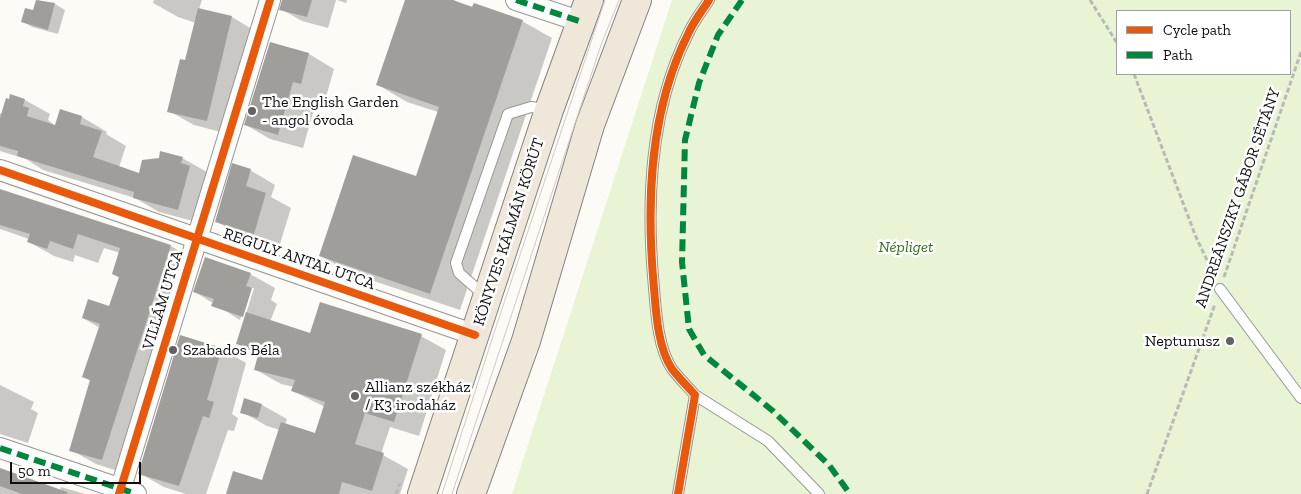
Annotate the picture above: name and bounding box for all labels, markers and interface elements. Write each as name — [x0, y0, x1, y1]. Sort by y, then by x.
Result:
legend — [1116, 10, 1291, 75]
text: Cycle path — [1163, 21, 1231, 39]
text: Path — [1163, 46, 1193, 64]
street label: ANDREÁNSZKY GÁBOR SÉTÁNY — [1191, 86, 1285, 310]
place label: The English Garden - angol óvoda — [262, 92, 399, 130]
marker: The English Garden - angol óvoda — [246, 105, 258, 117]
street label: KÖNYVES KÁLMÁN KÖRÚT — [470, 136, 548, 328]
street label: REGULY ANTAL UTCA — [221, 224, 377, 294]
park label: Népliget — [878, 237, 934, 257]
street label: VILLÁM UTCA — [139, 248, 187, 352]
place label: Neptunusz — [1145, 331, 1220, 351]
marker: Neptunusz — [1224, 335, 1236, 347]
place label: Szabados Béla — [183, 340, 280, 360]
marker: Szabados Béla — [167, 344, 179, 356]
place label: Allianz székház / K3 irodaház — [365, 377, 471, 415]
marker: Allianz székház / K3 irodaház — [349, 390, 361, 402]
scale bar — [12, 452, 144, 484]
text: 50 m — [18, 462, 51, 480]

